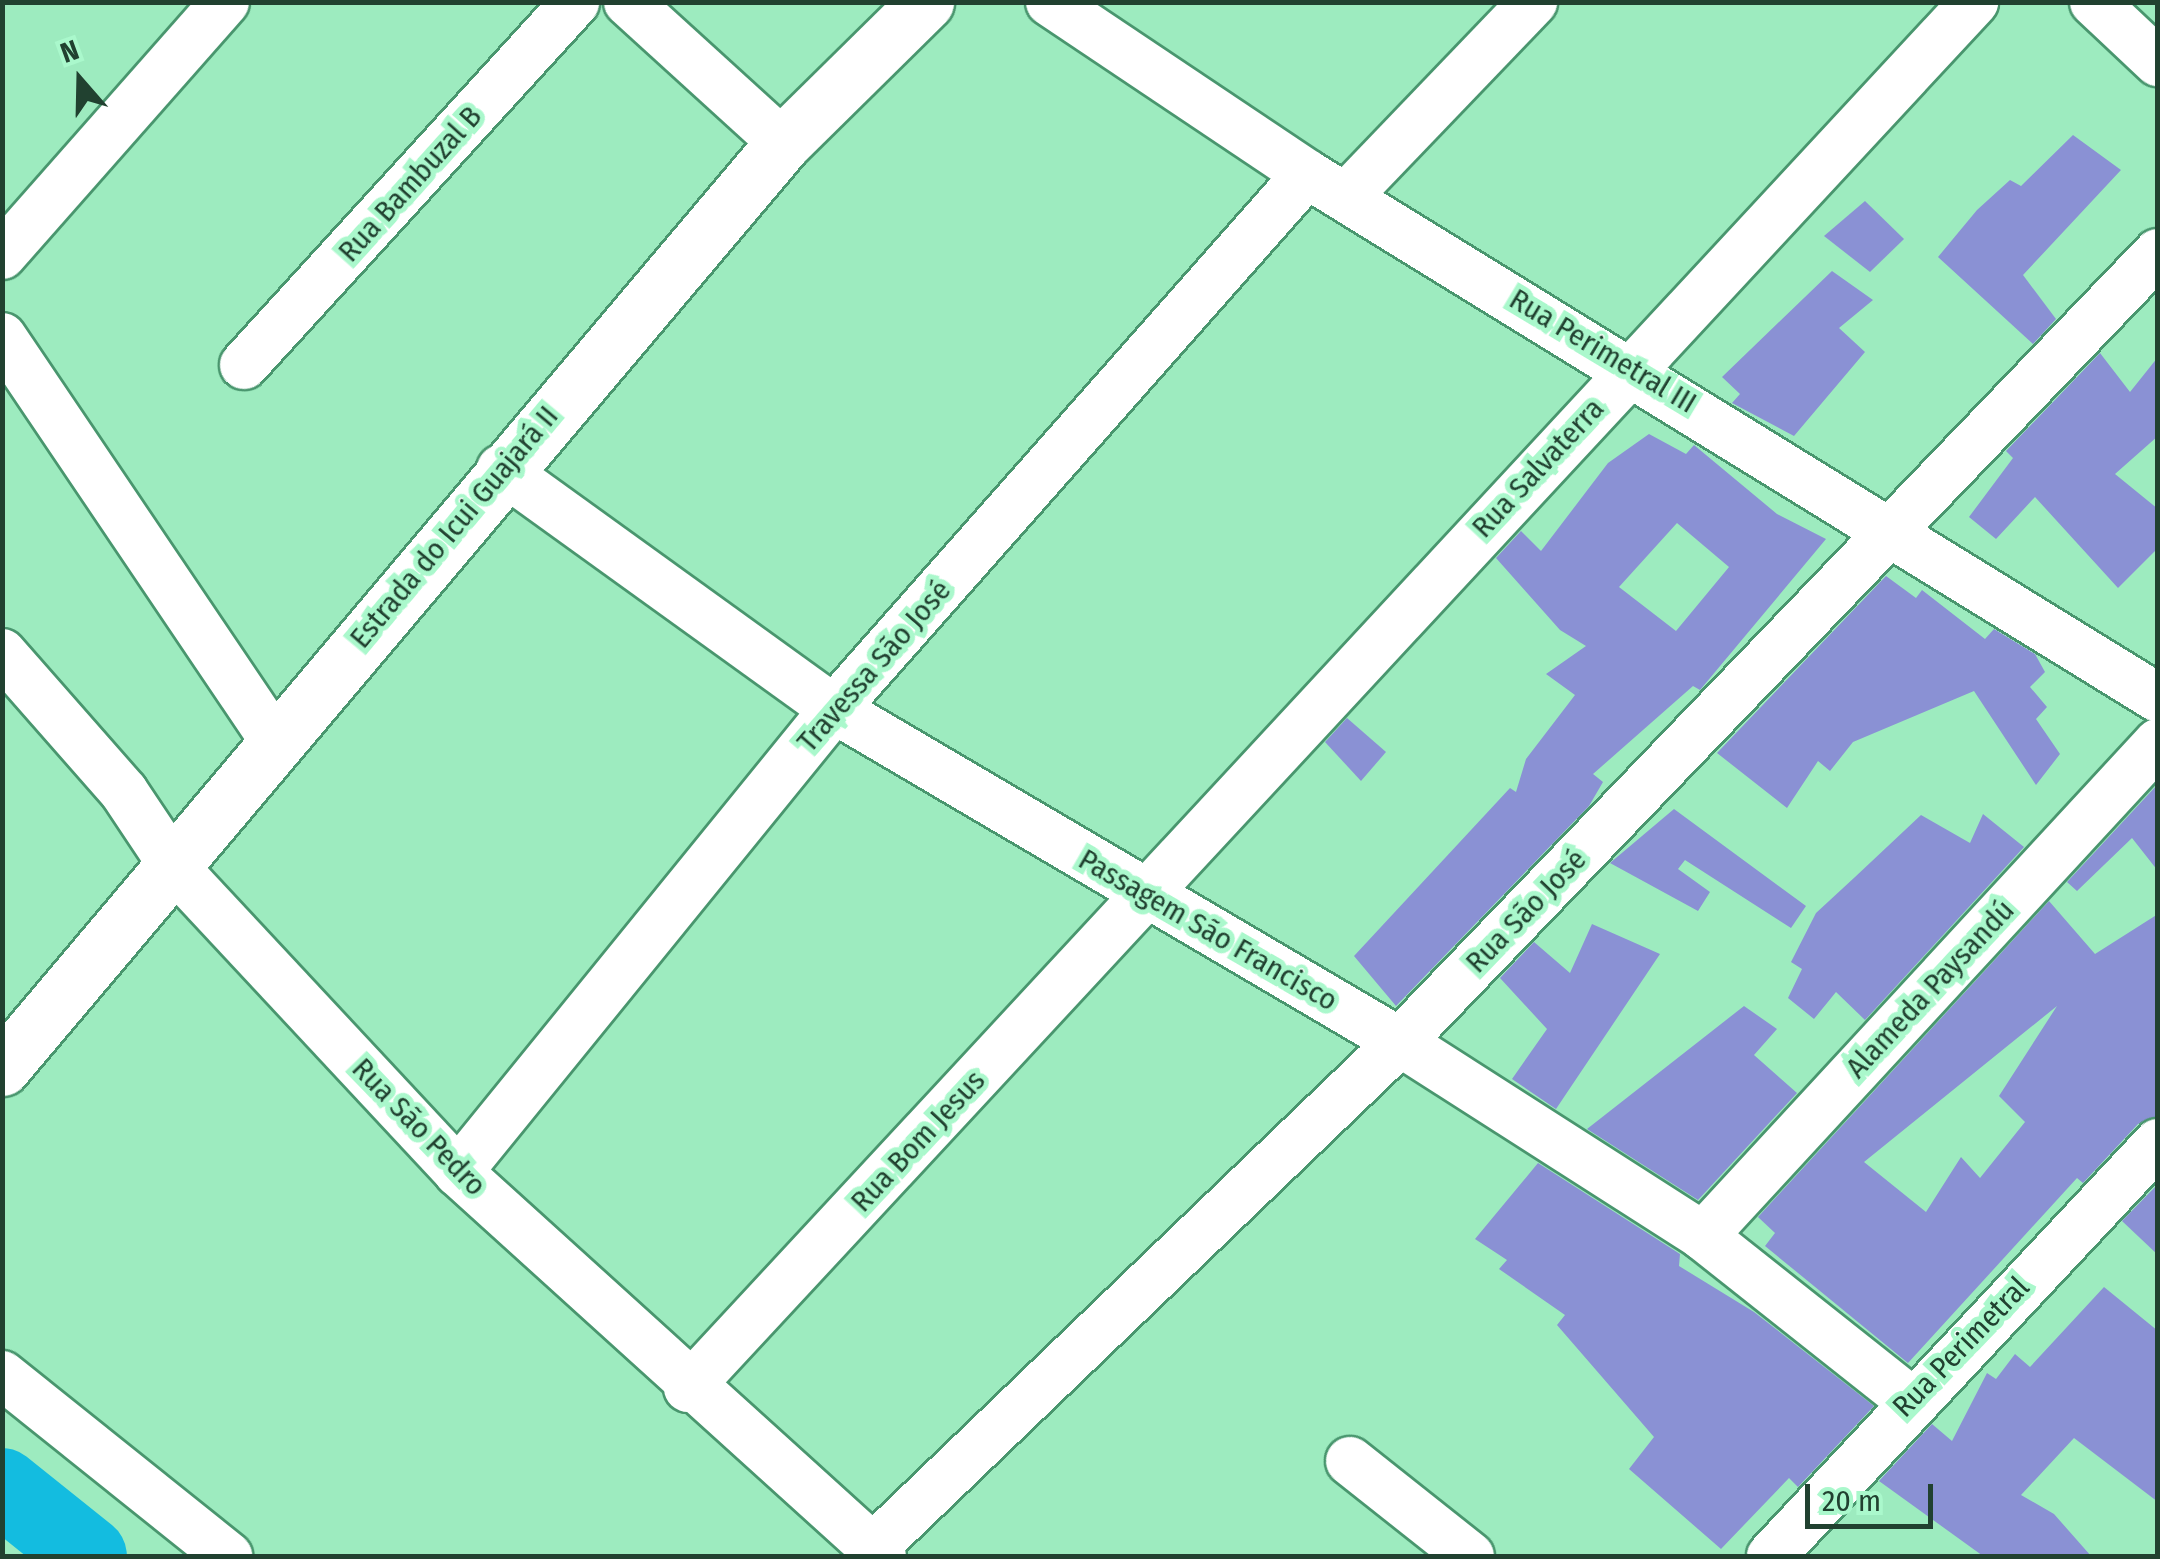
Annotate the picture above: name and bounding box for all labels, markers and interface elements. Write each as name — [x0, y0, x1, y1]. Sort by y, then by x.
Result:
north arrow — [30, 30, 130, 130]
text: N — [56, 33, 83, 70]
street label: Rua Bambuzal B — [331, 99, 489, 269]
street label: Rua Perimetral III — [1503, 281, 1703, 421]
street label: Rua Salvaterra — [1464, 391, 1612, 545]
street label: Estrada do Icui Guajará II — [342, 399, 566, 655]
street label: Travessa São José — [790, 573, 958, 759]
street label: Passagem São Francisco — [1072, 841, 1344, 1019]
street label: Rua São José — [1458, 842, 1594, 980]
street label: Alameda Paysandú — [1838, 892, 2022, 1086]
street label: Rua São Pedro — [344, 1051, 494, 1203]
street label: Rua Bom Jesus — [843, 1063, 993, 1219]
street label: Rua Perimetral — [1885, 1269, 2037, 1425]
scale bar — [1810, 1464, 1938, 1526]
text: 20 m — [1822, 1483, 1881, 1519]

